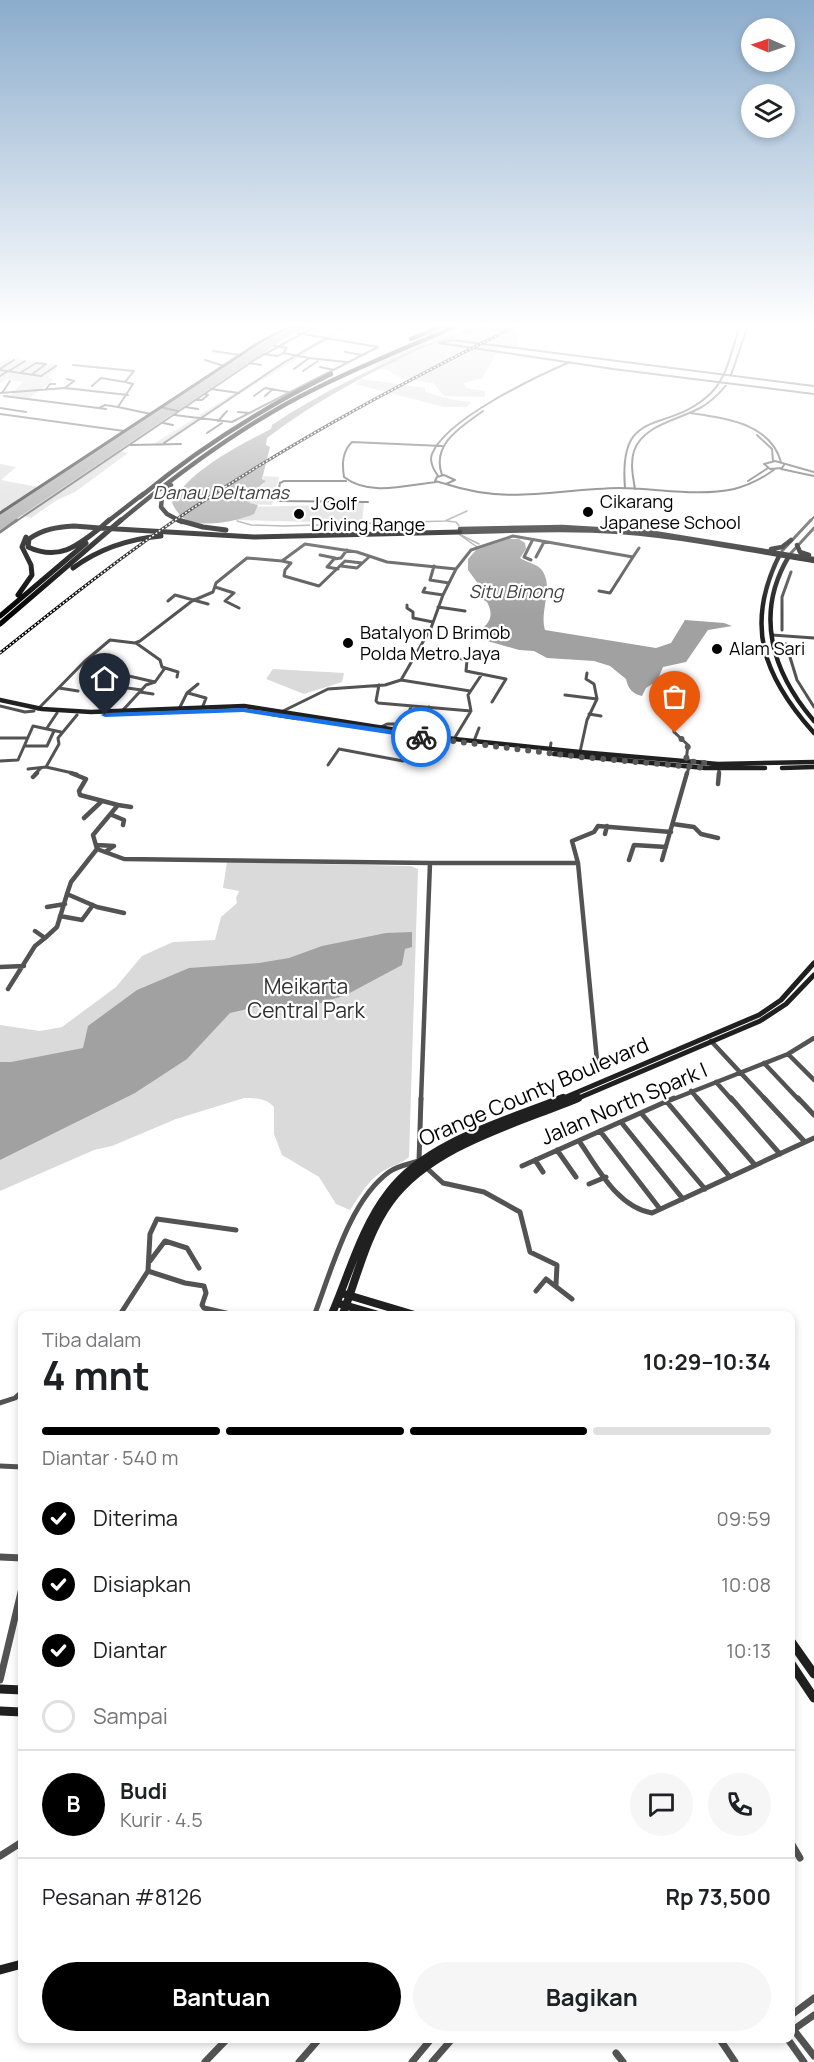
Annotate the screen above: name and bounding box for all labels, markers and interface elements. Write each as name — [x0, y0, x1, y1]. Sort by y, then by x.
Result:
north arrow — [741, 18, 795, 72]
map controls — [741, 18, 795, 138]
button: layers — [741, 84, 795, 138]
water label: Danau Deltamas — [153, 480, 290, 504]
place label: Cikarang Japanese School — [600, 489, 741, 534]
place label: J Golf Driving Range — [311, 491, 425, 536]
marker: Cikarang Japanese School — [581, 505, 595, 519]
marker: J Golf Driving Range — [292, 507, 306, 521]
water label: Situ Binong — [469, 579, 565, 603]
place label: Batalyon D Brimob Polda Metro Jaya — [360, 620, 510, 665]
marker: Batalyon D Brimob Polda Metro Jaya — [341, 636, 355, 650]
place label: Alam Sari — [729, 636, 805, 660]
marker: Alam Sari — [710, 642, 724, 656]
pin — [79, 653, 130, 715]
icon: home — [88, 662, 121, 695]
pin — [649, 671, 700, 733]
icon: bag — [658, 680, 691, 713]
courier — [391, 707, 451, 767]
icon: bike — [405, 721, 438, 754]
park label: Meikarta Central Park — [247, 972, 365, 1024]
street label: Orange County Boulevard — [414, 1030, 653, 1152]
street label: Jalan North Spark I — [536, 1055, 711, 1151]
text: Tiba dalam — [42, 1326, 141, 1353]
text: 10:29–10:34 — [643, 1347, 771, 1377]
text: 4 mnt — [42, 1348, 150, 1402]
text: Diantar · 540 m — [42, 1444, 178, 1471]
icon: check — [42, 1502, 75, 1535]
text: Diterima — [93, 1503, 178, 1533]
text: 09:59 — [716, 1505, 771, 1532]
icon: check — [42, 1568, 75, 1601]
text: Disiapkan — [93, 1569, 191, 1599]
text: 10:08 — [721, 1571, 771, 1598]
icon: check — [42, 1634, 75, 1667]
text: Diantar — [93, 1635, 167, 1665]
text: 10:13 — [726, 1637, 771, 1664]
text: Sampai — [93, 1701, 168, 1731]
button: chat — [630, 1773, 693, 1836]
button: phone — [708, 1773, 771, 1836]
text: Budi — [120, 1776, 167, 1806]
text: B — [67, 1789, 80, 1819]
text: Kurir · 4.5 — [120, 1806, 203, 1833]
text: Pesanan #8126 — [42, 1882, 202, 1912]
text: Rp 73,500 — [665, 1882, 771, 1912]
button: Bantuan — [42, 1962, 401, 2031]
button: Bagikan — [413, 1962, 771, 2031]

